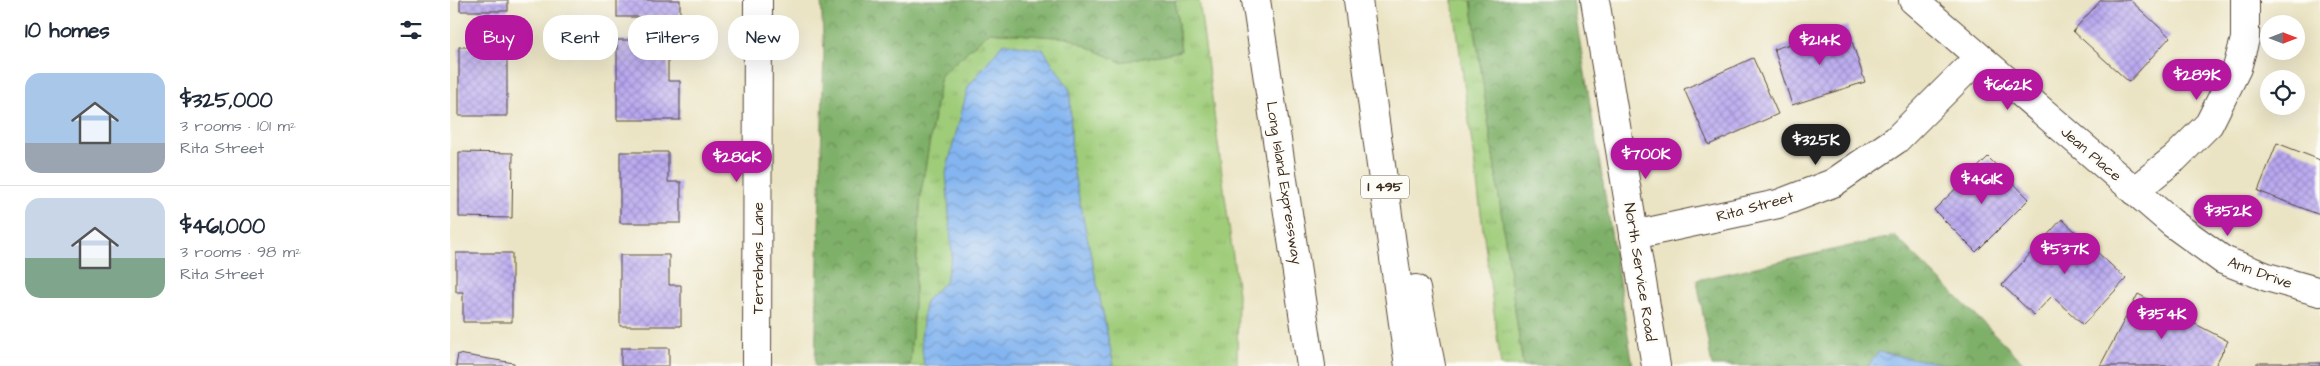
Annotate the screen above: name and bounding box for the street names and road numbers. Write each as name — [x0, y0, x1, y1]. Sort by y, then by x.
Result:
street label: Long Island Expressway — [1260, 100, 1307, 266]
street label: Jean Place — [2056, 122, 2126, 186]
road number: I 495 — [1361, 176, 1409, 198]
street label: Rita Street — [1714, 187, 1796, 227]
street label: North Service Road — [1619, 201, 1661, 343]
street label: Terrehans Lane — [748, 202, 769, 314]
street label: Ann Drive — [2225, 252, 2295, 294]

